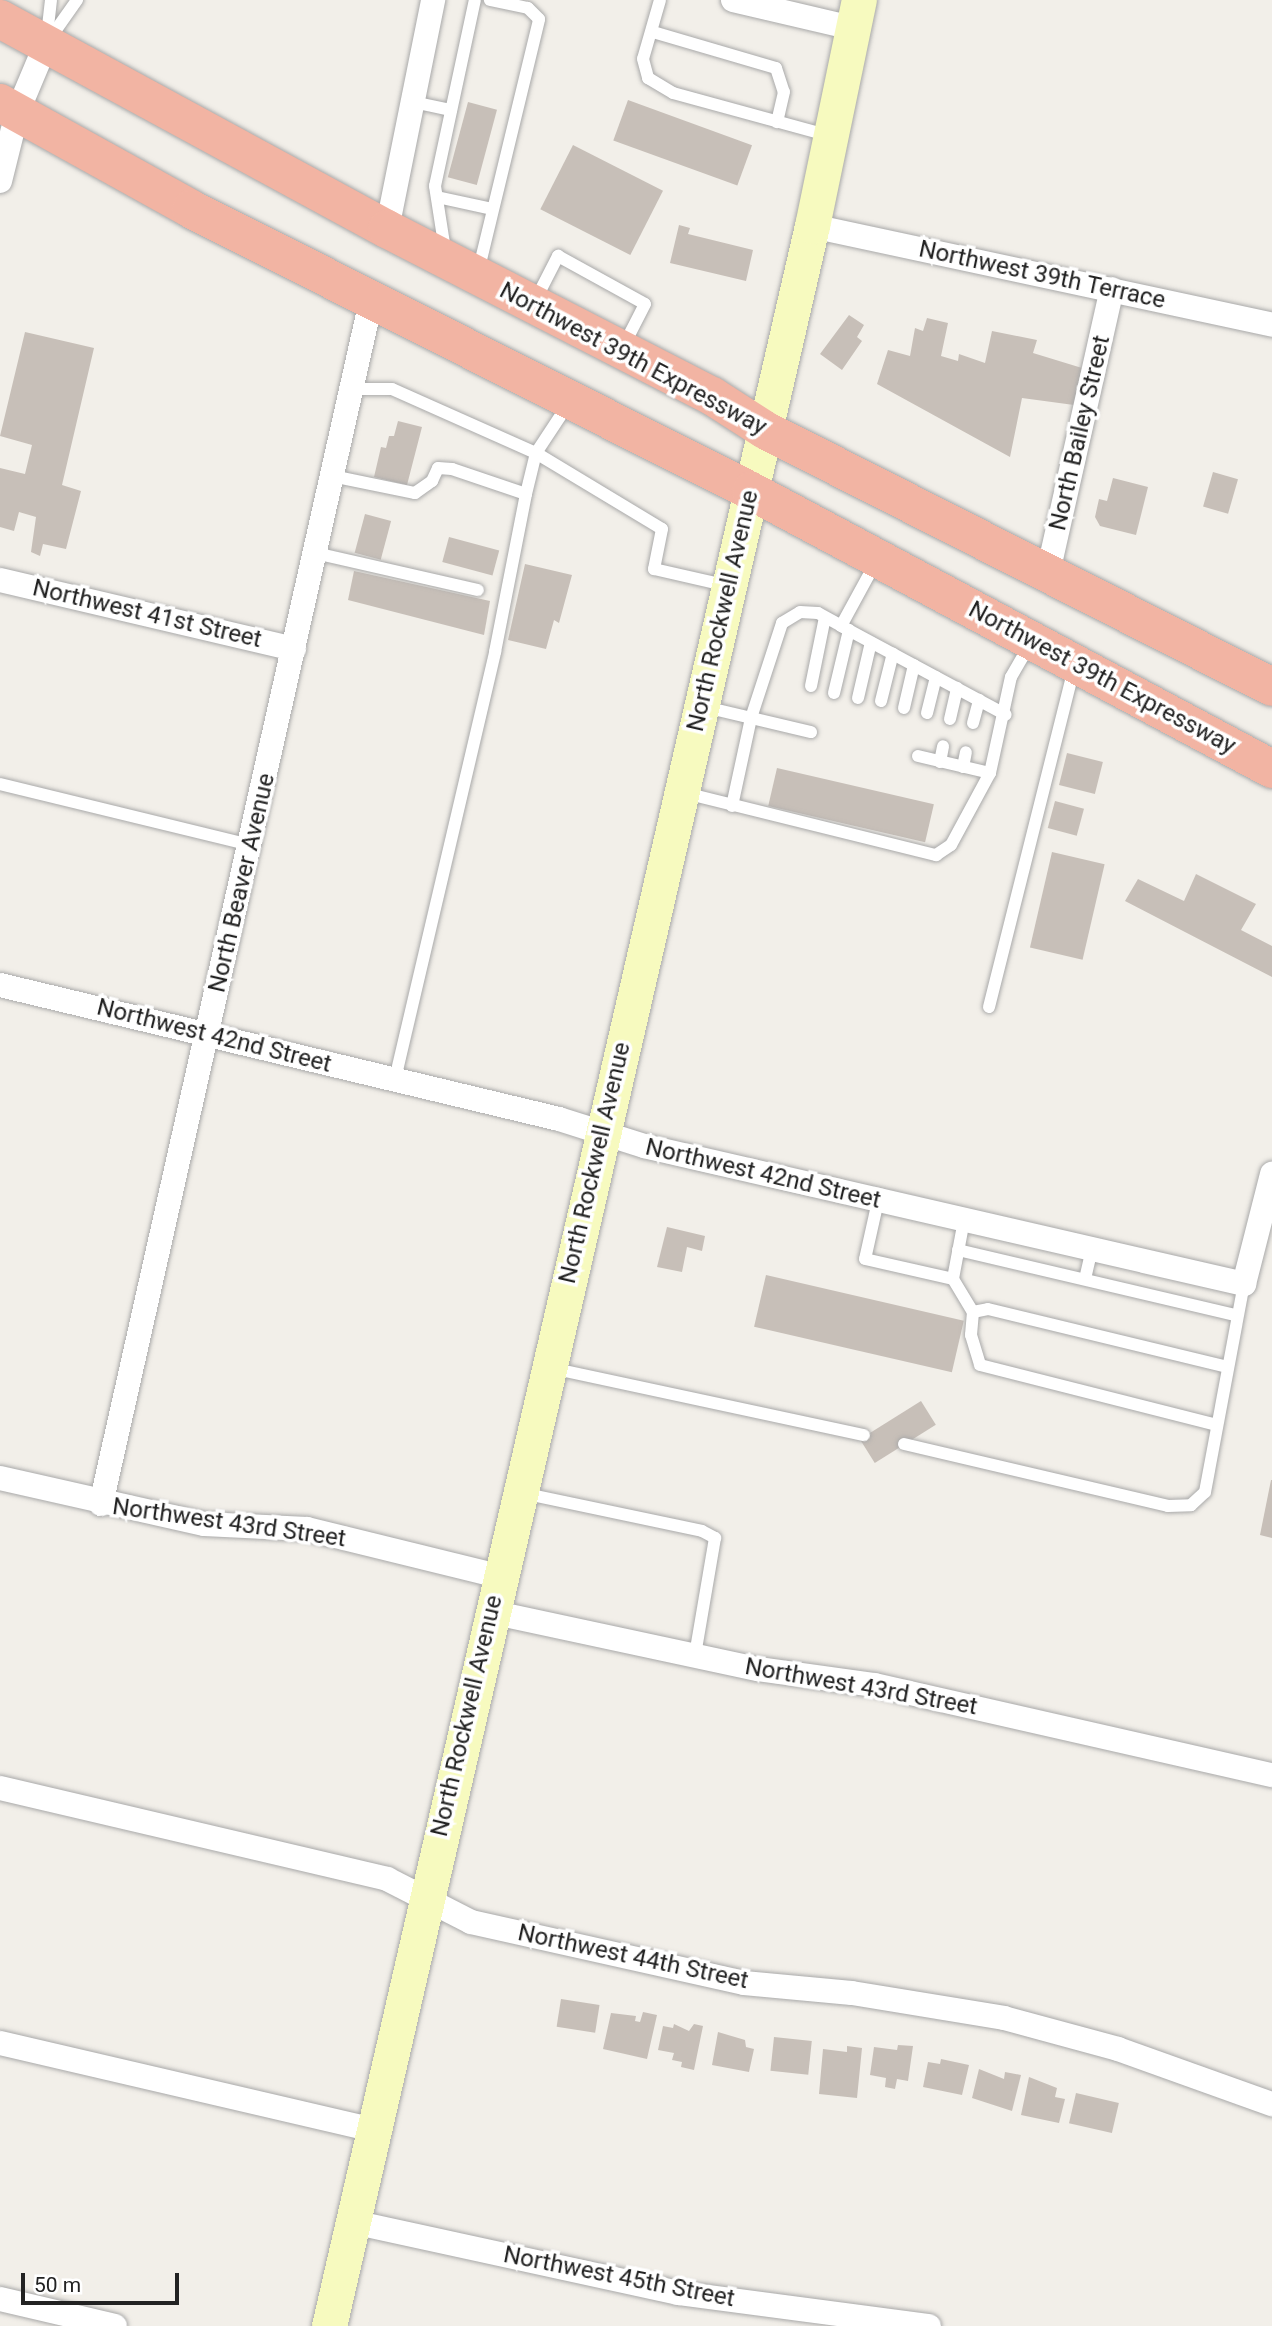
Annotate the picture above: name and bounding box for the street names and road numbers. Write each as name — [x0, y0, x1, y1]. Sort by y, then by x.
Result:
street label: Northwest 39th Terrace — [916, 235, 1168, 315]
street label: Northwest 39th Expressway — [495, 276, 771, 442]
street label: North Bailey Street — [1044, 333, 1116, 533]
street label: North Rockwell Avenue — [681, 488, 765, 734]
street label: Northwest 41st Street — [30, 574, 264, 654]
street label: Northwest 39th Expressway — [964, 595, 1240, 761]
street label: North Beaver Avenue — [203, 771, 281, 995]
street label: Northwest 42nd Street — [94, 993, 334, 1079]
street label: North Rockwell Avenue — [553, 1040, 637, 1286]
street label: Northwest 42nd Street — [643, 1133, 883, 1215]
street label: Northwest 43rd Street — [111, 1492, 347, 1554]
street label: North Rockwell Avenue — [425, 1593, 509, 1839]
street label: Northwest 43rd Street — [743, 1652, 979, 1722]
street label: Northwest 44th Street — [515, 1918, 751, 1996]
street label: Northwest 45th Street — [501, 2240, 737, 2314]

